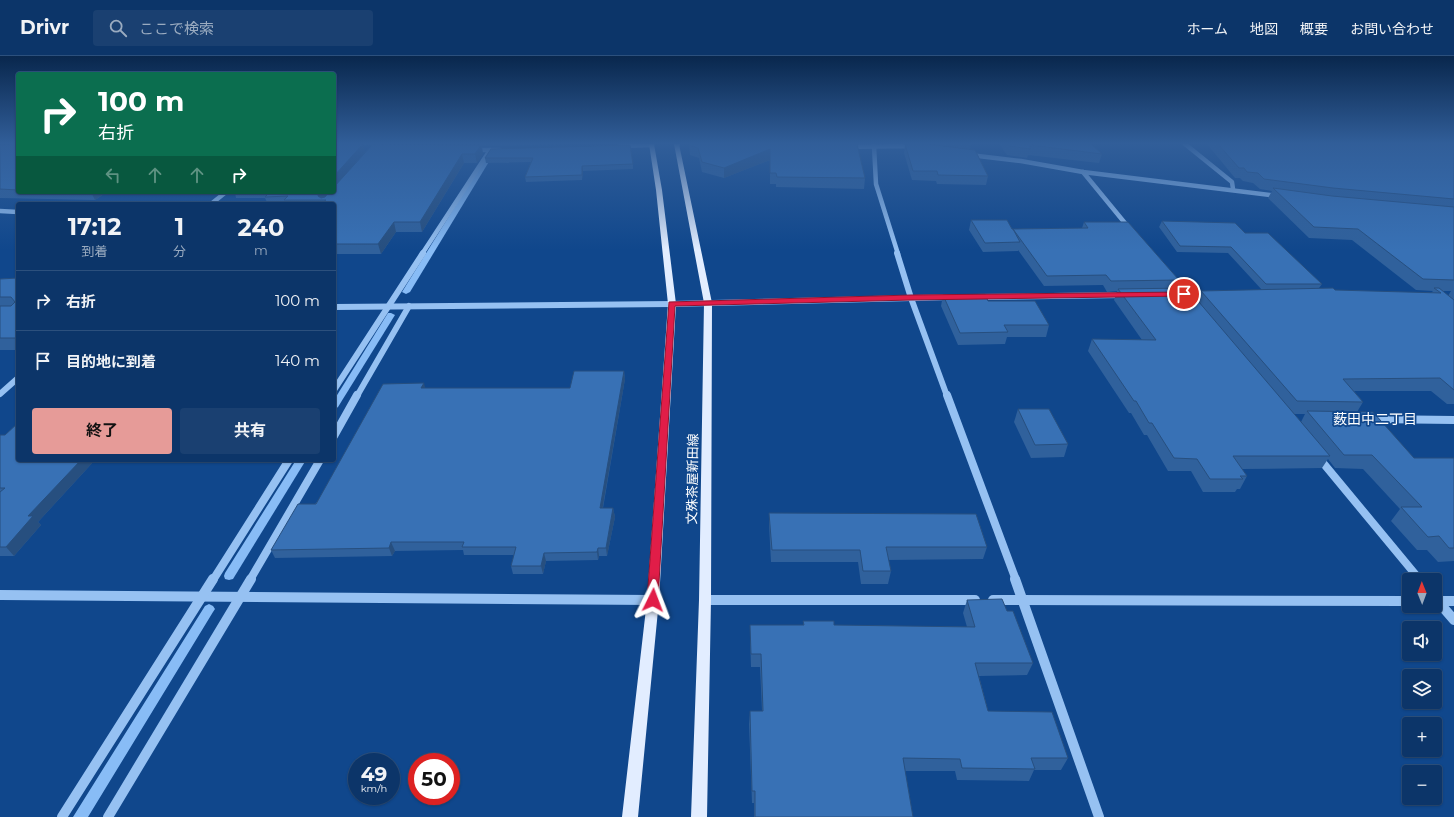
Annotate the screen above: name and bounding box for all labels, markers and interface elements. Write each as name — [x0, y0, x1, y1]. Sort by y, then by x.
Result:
search box — [93, 10, 373, 46]
text: Drivr — [20, 16, 69, 39]
icon: search — [107, 17, 129, 39]
text: ここで検索 — [139, 19, 214, 38]
text: ホーム — [1186, 20, 1228, 38]
text: 地図 — [1250, 20, 1278, 38]
text: 概要 — [1300, 20, 1328, 38]
text: お問い合わせ — [1350, 20, 1434, 38]
text: 100 m — [98, 84, 184, 118]
icon: right — [32, 88, 84, 140]
text: 右折 — [98, 122, 134, 144]
icon: left — [102, 164, 124, 186]
icon: ahead — [144, 164, 166, 186]
icon: ahead — [186, 164, 208, 186]
icon: right — [228, 164, 250, 186]
text: 17:12 — [68, 212, 121, 241]
text: 1 — [175, 212, 184, 241]
text: 240 — [238, 213, 284, 242]
text: m — [254, 242, 268, 258]
text: 到着 — [81, 243, 107, 259]
text: 分 — [173, 243, 186, 259]
pin — [1167, 277, 1201, 311]
icon: arrive — [1173, 283, 1195, 305]
icon: right — [32, 290, 54, 312]
text: 100 m — [275, 291, 320, 310]
text: 右折 — [66, 292, 96, 311]
icon: arrive — [32, 350, 54, 372]
text: 140 m — [275, 351, 320, 370]
text: 目的地に到着 — [66, 352, 156, 371]
button: 終了 — [32, 408, 172, 454]
button: 共有 — [180, 408, 320, 454]
district label: 薮田中二丁目 — [1333, 410, 1417, 428]
street label: 文殊茶屋新田線 — [683, 433, 701, 525]
north arrow — [1402, 573, 1442, 613]
map controls — [1402, 573, 1442, 805]
position arrow — [632, 579, 674, 621]
button: sound — [1402, 621, 1442, 661]
button: layers — [1402, 669, 1442, 709]
button: + — [1402, 717, 1442, 757]
speed limit sign: 50 — [408, 753, 460, 805]
text: 49 — [361, 762, 387, 786]
button: − — [1402, 765, 1442, 805]
text: km/h — [361, 782, 387, 795]

